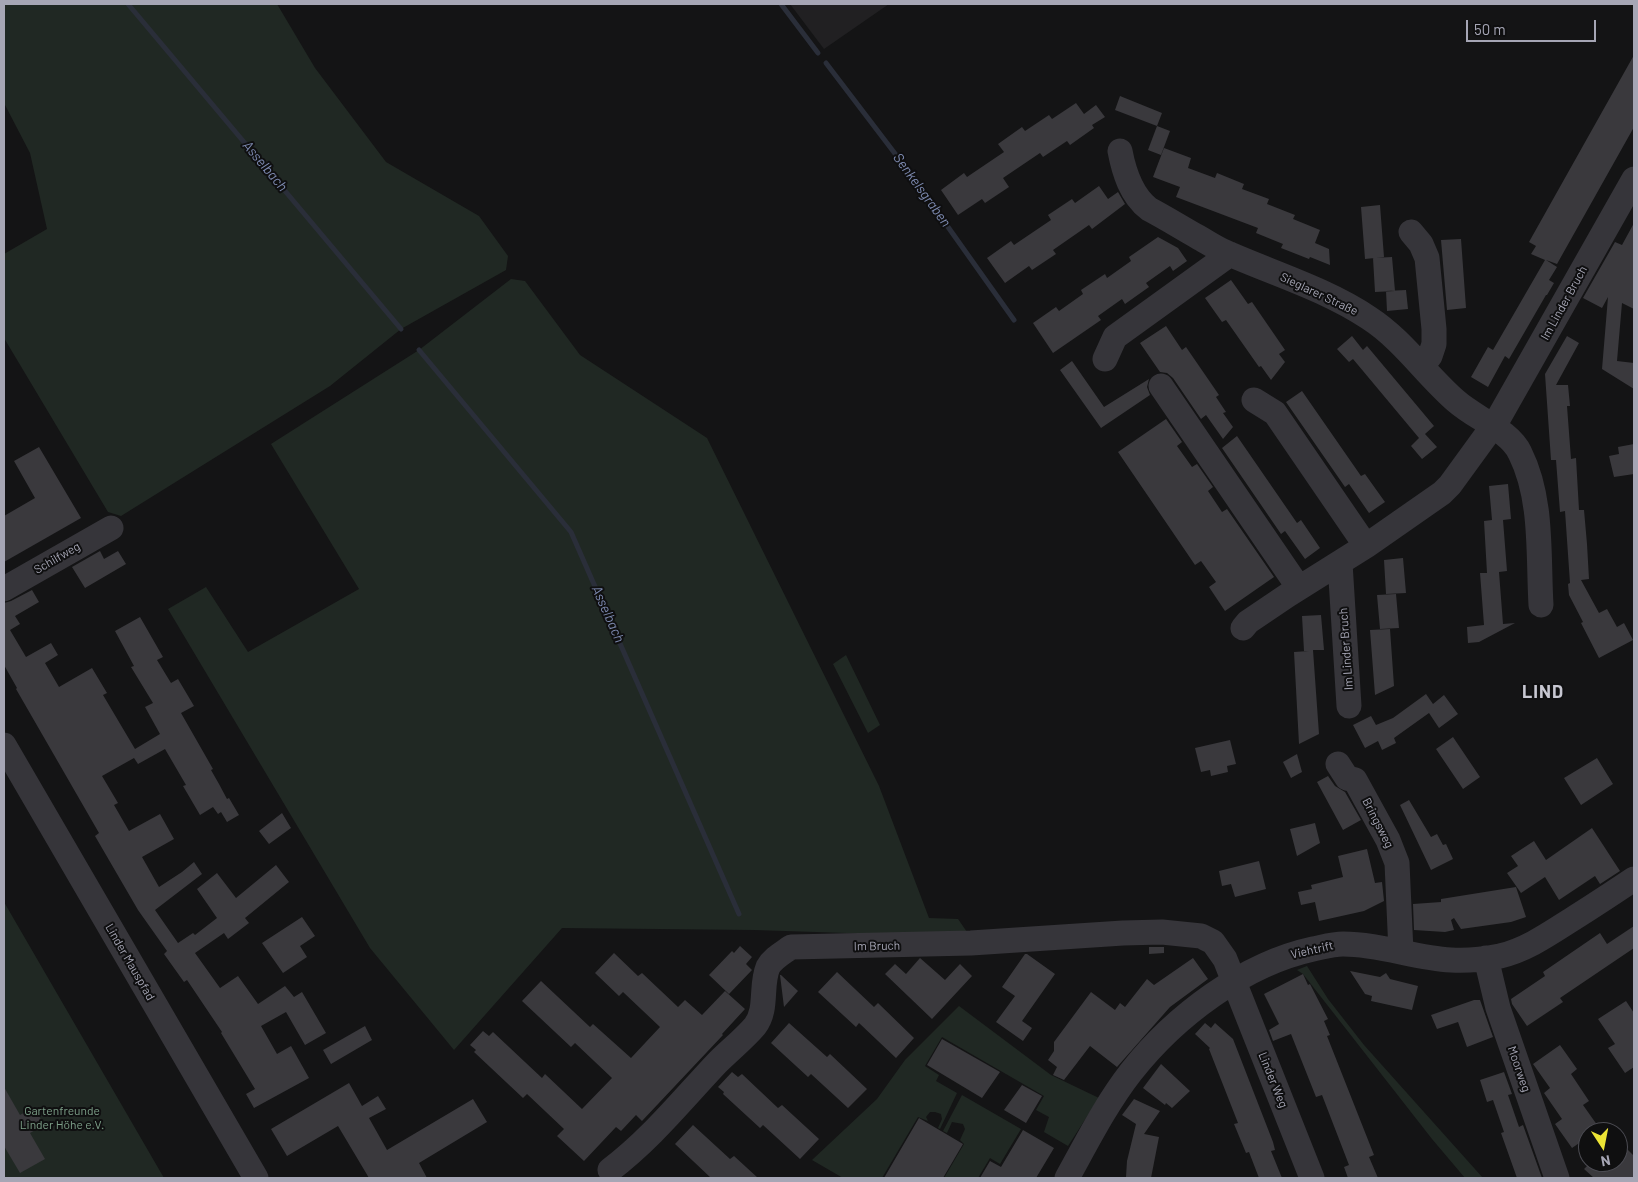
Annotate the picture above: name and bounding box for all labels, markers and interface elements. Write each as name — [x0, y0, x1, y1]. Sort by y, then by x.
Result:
scale bar — [1468, 10, 1598, 42]
text: 50 m — [1474, 20, 1506, 38]
water label: Asselbach — [239, 137, 291, 195]
water label: Senkelsgraben — [890, 150, 954, 230]
street label: Im Linder Bruch — [1538, 263, 1590, 343]
street label: Sieglarer Straße — [1278, 270, 1360, 318]
street label: Schilfweg — [31, 539, 83, 577]
water label: Asselbach — [588, 583, 628, 645]
street label: Im Linder Bruch — [1336, 607, 1356, 691]
district label: LIND — [1521, 681, 1565, 703]
street label: Bringsweg — [1359, 795, 1397, 851]
street label: Linder Mauspfad — [102, 921, 158, 1003]
street label: Im Bruch — [854, 938, 900, 954]
street label: Viehtrift — [1289, 938, 1335, 962]
street label: Moorweg — [1504, 1044, 1534, 1094]
street label: Linder Weg — [1255, 1050, 1291, 1110]
park label: Gartenfreunde Linder Höhe e.V. — [20, 1104, 104, 1132]
north arrow — [1578, 1122, 1628, 1172]
text: N — [1600, 1152, 1612, 1170]

